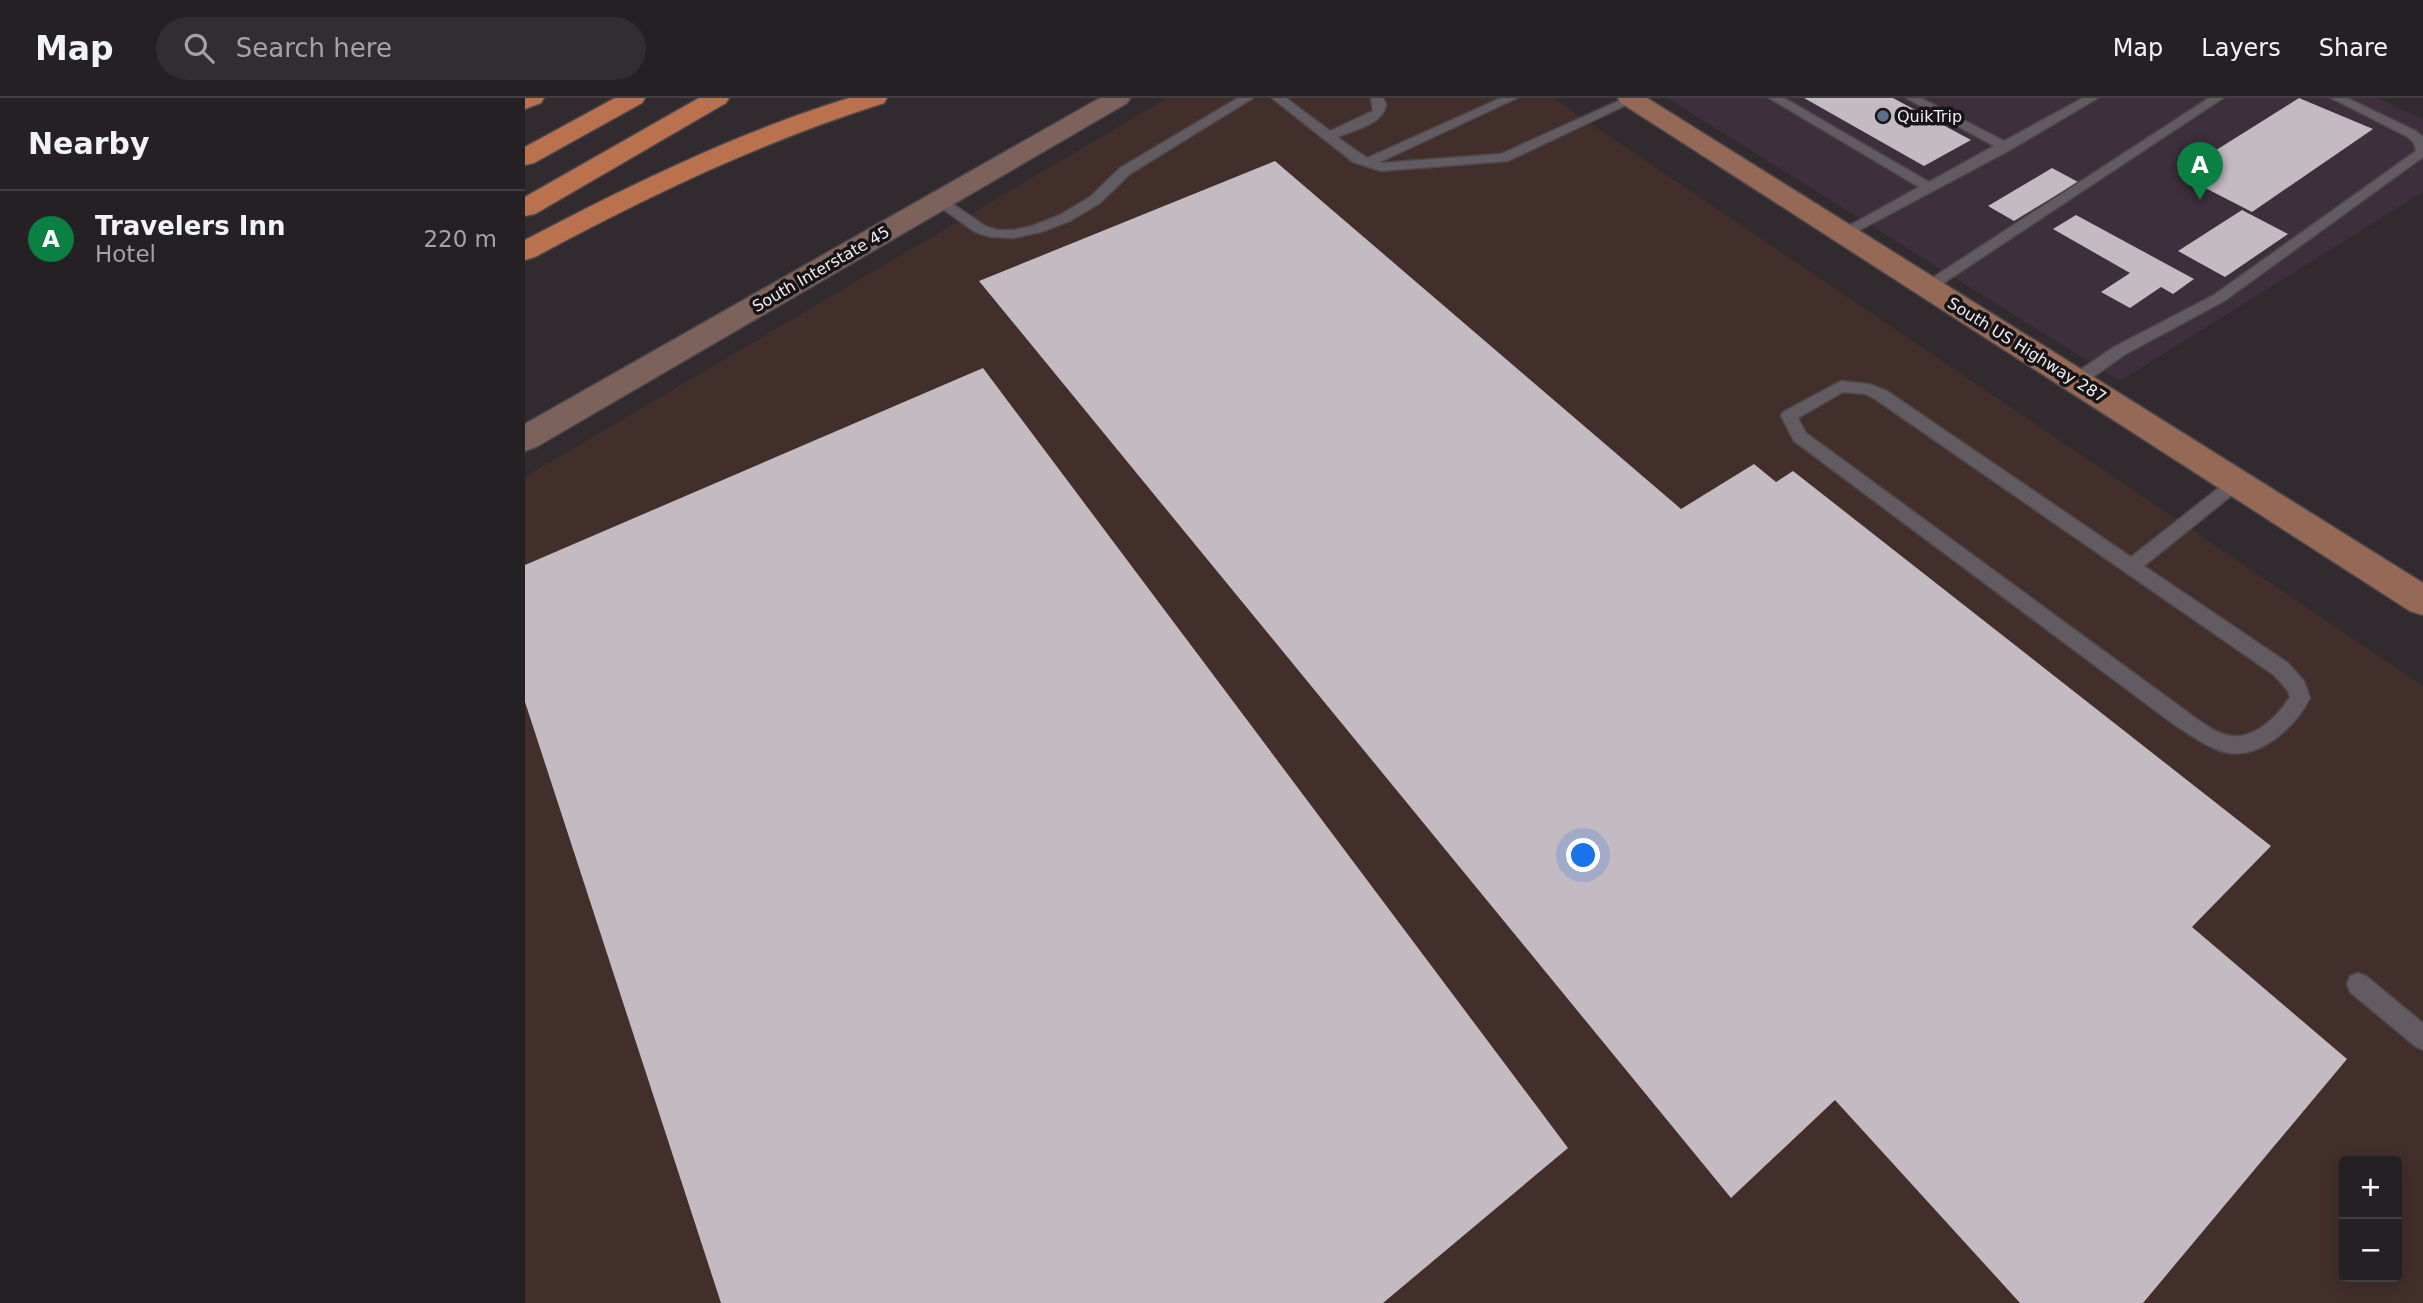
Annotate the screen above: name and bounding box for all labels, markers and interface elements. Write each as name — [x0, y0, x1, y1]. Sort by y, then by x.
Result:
search box — [156, 17, 646, 80]
text: Map — [35, 29, 114, 68]
icon: search — [180, 29, 218, 67]
text: Search here — [236, 33, 392, 63]
text: Map — [2113, 34, 2163, 62]
text: Layers — [2201, 34, 2281, 62]
text: Share — [2319, 34, 2388, 62]
place label: QuikTrip — [1897, 107, 1962, 126]
marker: QuikTrip — [1875, 108, 1891, 124]
text: Nearby — [28, 126, 150, 161]
pin: A — [2177, 142, 2223, 200]
text: Travelers Inn — [95, 211, 285, 241]
street label: South Interstate 45 — [749, 222, 893, 316]
text: A — [42, 226, 60, 252]
text: 220 m — [423, 226, 497, 252]
text: Hotel — [95, 241, 156, 267]
street label: South US Highway 287 — [1944, 293, 2110, 407]
your location — [1566, 838, 1600, 872]
map controls — [2339, 1156, 2402, 1282]
button: + — [2339, 1156, 2402, 1219]
button: − — [2339, 1219, 2402, 1282]

